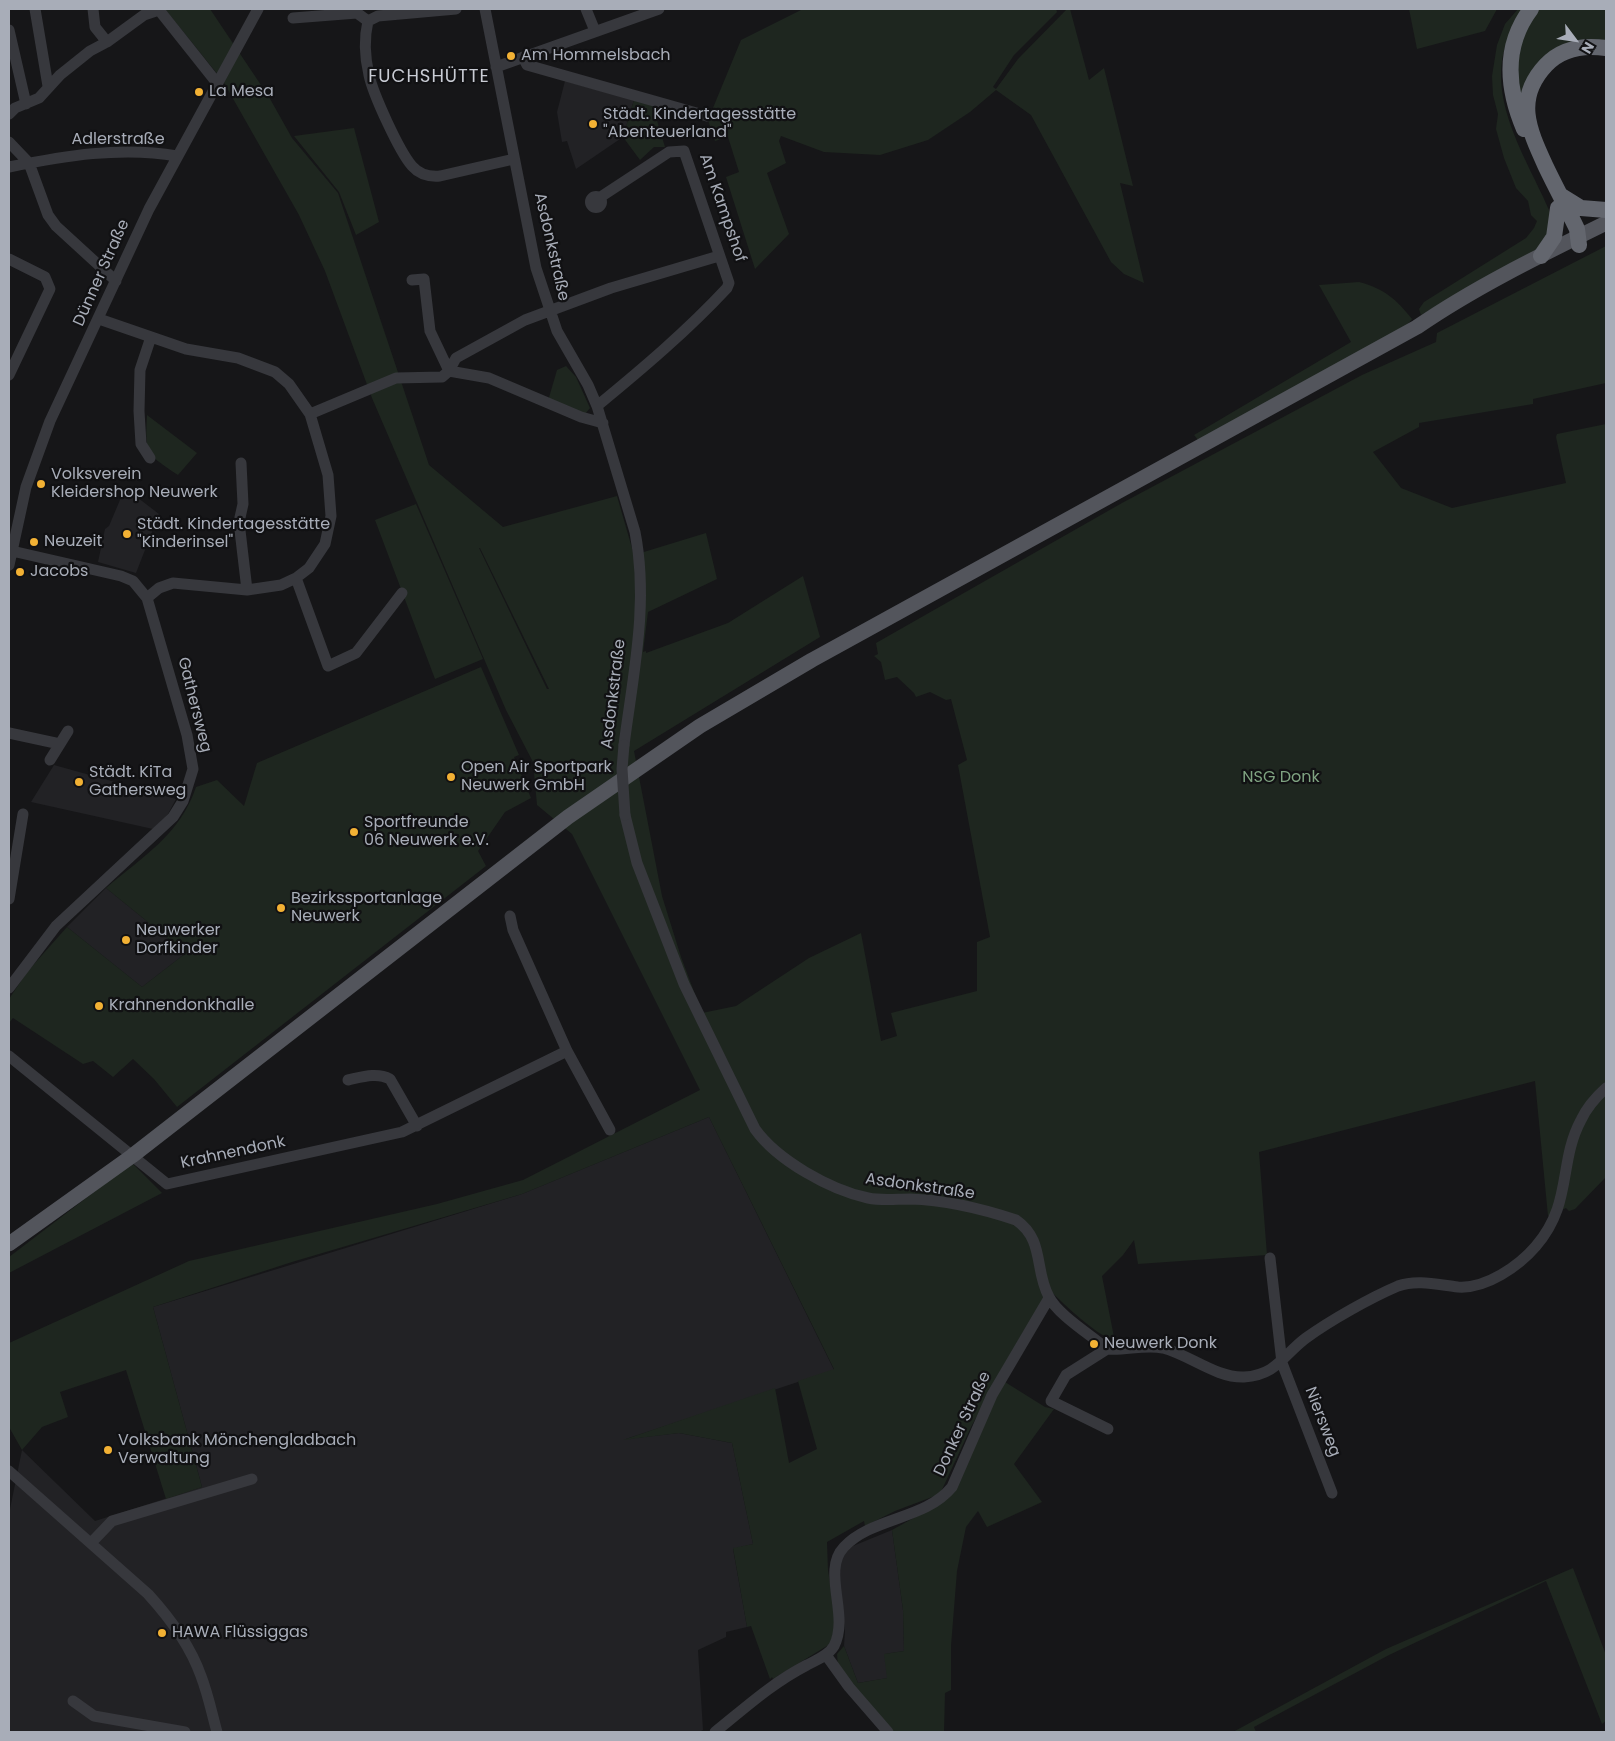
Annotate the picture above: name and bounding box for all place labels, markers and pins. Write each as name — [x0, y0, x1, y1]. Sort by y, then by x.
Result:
place label: Am Hommelsbach — [521, 46, 671, 66]
marker: Am Hommelsbach — [505, 50, 517, 62]
place label: La Mesa — [209, 82, 274, 102]
marker: La Mesa — [193, 86, 205, 98]
place label: Städt. Kindertagesstätte "Abenteuerland" — [603, 105, 796, 143]
marker: Städt. Kindertagesstätte "Abenteuerland" — [587, 118, 599, 130]
place label: Volksverein Kleidershop Neuwerk — [51, 465, 218, 503]
marker: Volksverein Kleidershop Neuwerk — [35, 478, 47, 490]
place label: Städt. Kindertagesstätte "Kinderinsel" — [137, 515, 330, 553]
marker: Städt. Kindertagesstätte "Kinderinsel" — [121, 528, 133, 540]
place label: Neuzeit — [44, 532, 102, 552]
marker: Neuzeit — [28, 536, 40, 548]
place label: Jacobs — [30, 562, 88, 582]
marker: Jacobs — [14, 566, 26, 578]
place label: Open Air Sportpark Neuwerk GmbH — [461, 758, 612, 796]
place label: Städt. KiTa Gathersweg — [89, 763, 186, 801]
marker: Open Air Sportpark Neuwerk GmbH — [445, 771, 457, 783]
marker: Städt. KiTa Gathersweg — [73, 776, 85, 788]
place label: Sportfreunde 06 Neuwerk e.V. — [364, 813, 489, 851]
marker: Sportfreunde 06 Neuwerk e.V. — [348, 826, 360, 838]
place label: Bezirkssportanlage Neuwerk — [291, 889, 442, 927]
marker: Bezirkssportanlage Neuwerk — [275, 902, 287, 914]
place label: Neuwerker Dorfkinder — [136, 921, 221, 959]
marker: Neuwerker Dorfkinder — [120, 934, 132, 946]
place label: Krahnendonkhalle — [109, 996, 254, 1016]
marker: Krahnendonkhalle — [93, 1000, 105, 1012]
place label: Neuwerk Donk — [1104, 1334, 1217, 1354]
marker: Neuwerk Donk — [1088, 1338, 1100, 1350]
place label: Volksbank Mönchengladbach Verwaltung — [118, 1431, 356, 1469]
marker: Volksbank Mönchengladbach Verwaltung — [102, 1444, 114, 1456]
place label: HAWA Flüssiggas — [172, 1623, 308, 1643]
marker: HAWA Flüssiggas — [156, 1627, 168, 1639]

